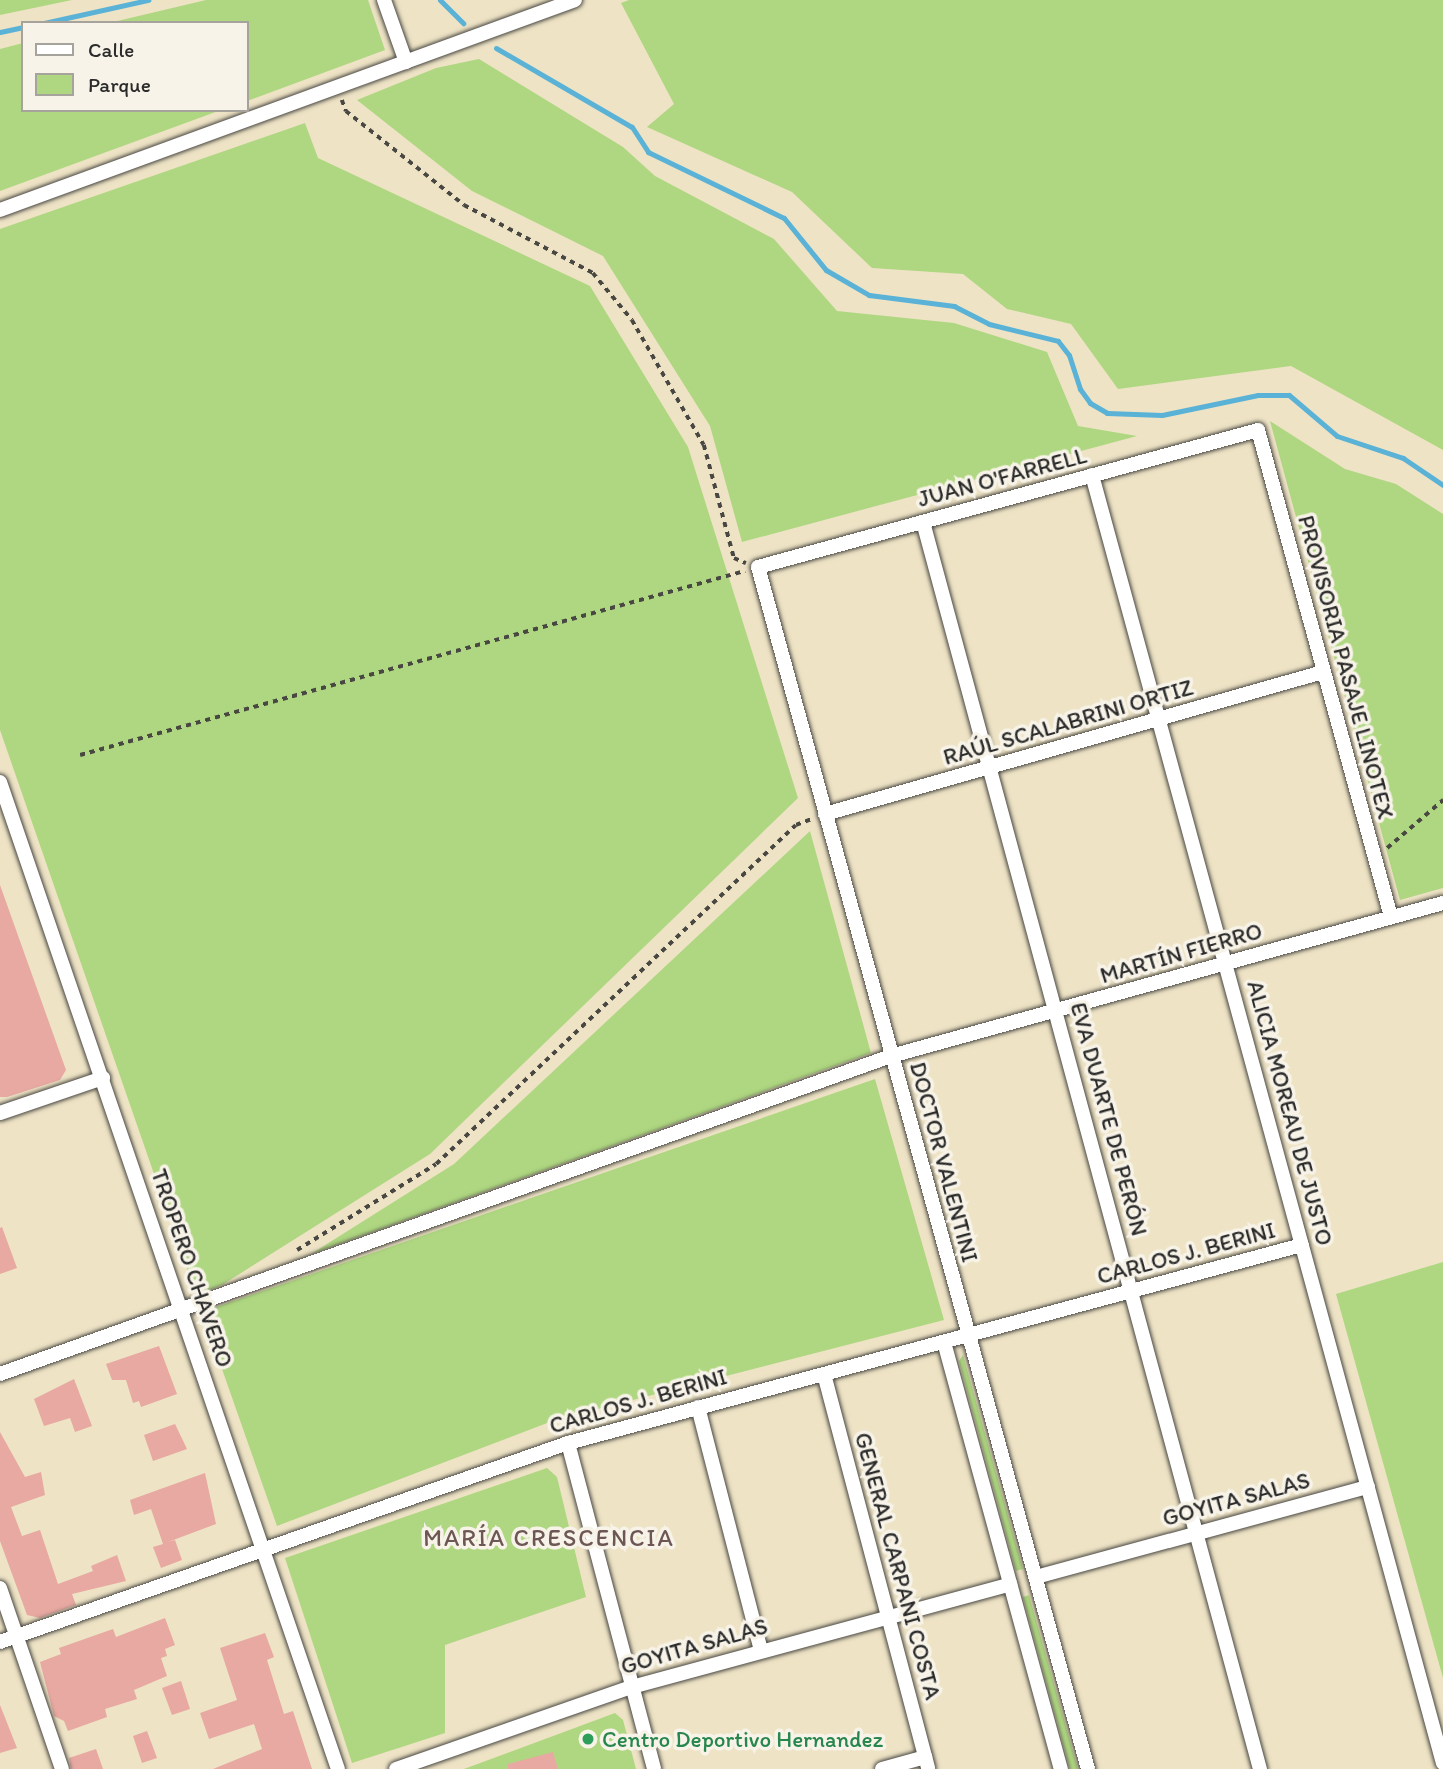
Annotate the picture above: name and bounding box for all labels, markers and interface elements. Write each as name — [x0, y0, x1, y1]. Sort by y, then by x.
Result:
legend — [21, 21, 248, 112]
text: Calle — [88, 37, 134, 62]
text: Parque — [88, 72, 151, 97]
street label: JUAN O'FARRELL — [914, 441, 1090, 513]
street label: PROVISORIA PASAJE LINOTEX — [1292, 513, 1400, 821]
street label: RAÚL SCALABRINI ORTIZ — [940, 673, 1196, 771]
street label: MARTÍN FIERRO — [1097, 917, 1265, 989]
street label: ALICIA MOREAU DE JUSTO — [1241, 977, 1339, 1249]
street label: EVA DUARTE DE PERÓN — [1064, 999, 1154, 1239]
street label: DOCTOR VALENTINI — [904, 1058, 984, 1266]
street label: TROPERO CHAVERO — [145, 1165, 239, 1371]
street label: CARLOS J. BERINI — [1094, 1216, 1278, 1290]
street label: CARLOS J. BERINI — [546, 1362, 730, 1440]
street label: GENERAL CARPANI COSTA — [849, 1429, 947, 1703]
street label: GOYITA SALAS — [1159, 1466, 1313, 1532]
district label: MARÍA CRESCENCIA — [425, 1524, 673, 1552]
street label: GOYITA SALAS — [617, 1612, 771, 1680]
place label: Centro Deportivo Hernandez — [602, 1725, 883, 1753]
marker: Centro Deportivo Hernandez — [580, 1731, 596, 1747]

